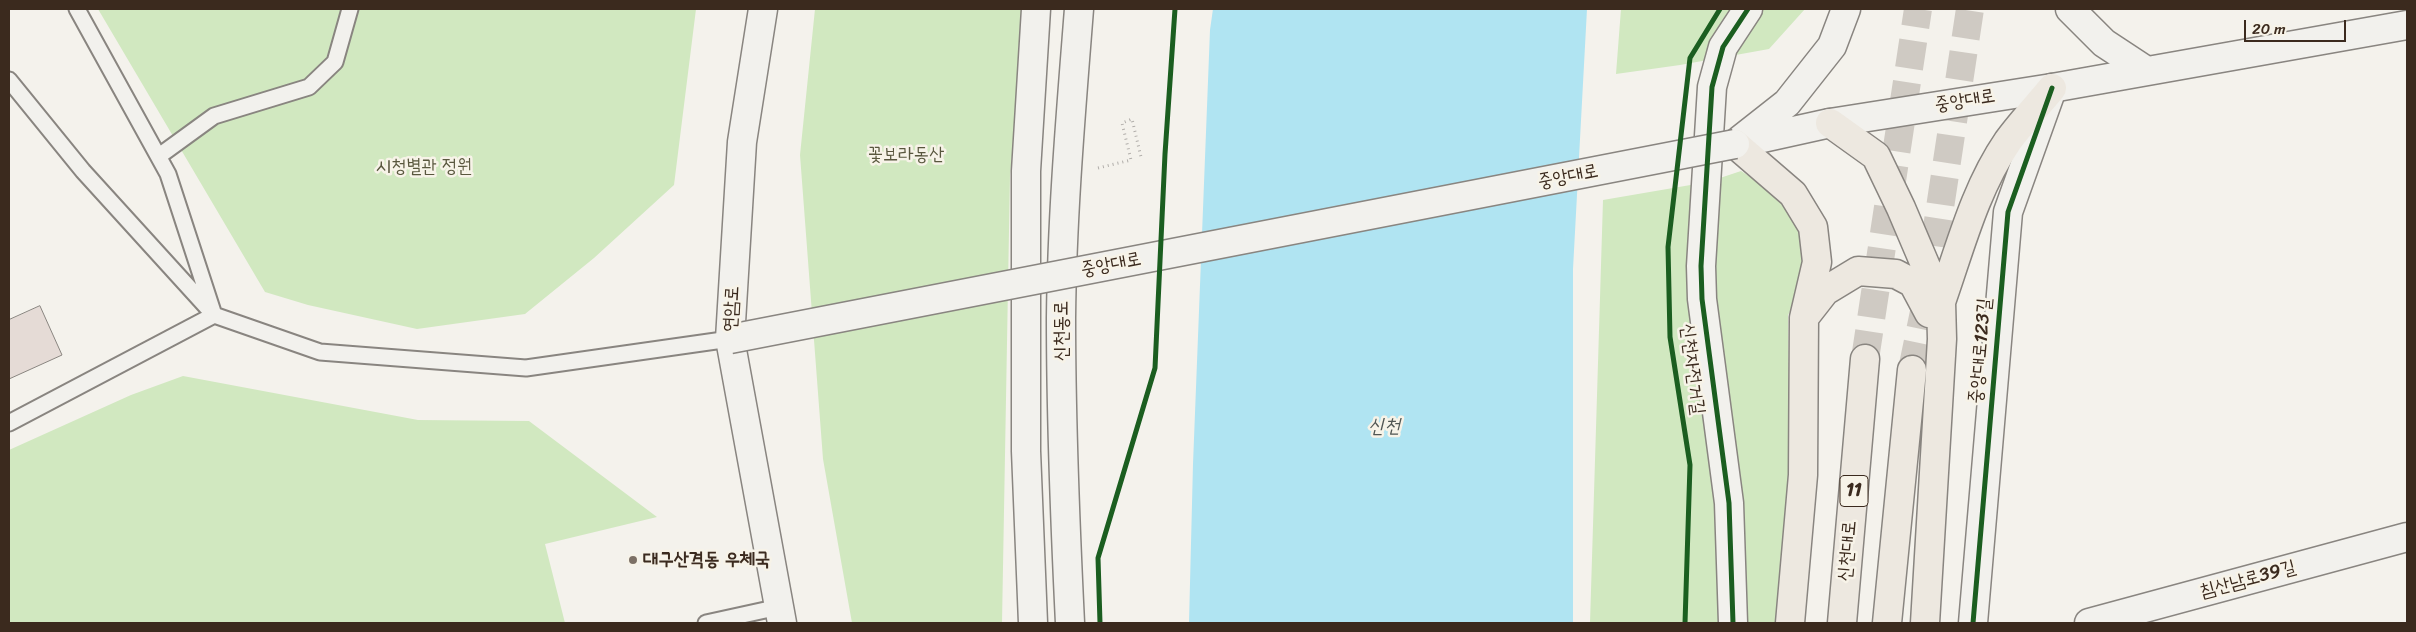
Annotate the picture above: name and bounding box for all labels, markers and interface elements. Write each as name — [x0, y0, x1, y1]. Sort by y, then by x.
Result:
scale bar — [2246, 10, 2348, 42]
text: 20 m — [2252, 16, 2286, 42]
street label: 중앙대로 — [1933, 85, 1997, 117]
park label: 꽃보라동산 — [868, 144, 944, 166]
park label: 시청별관 정원 — [376, 156, 472, 178]
street label: 중앙대로 — [1536, 160, 1600, 194]
street label: 중앙대로 — [1079, 248, 1143, 282]
street label: 연암로 — [719, 286, 745, 332]
street label: 중앙대로123길 — [1965, 297, 1997, 405]
street label: 신천동로 — [1051, 300, 1073, 362]
street label: 신천자전거길 — [1675, 322, 1709, 416]
water label: 신천 — [1368, 415, 1400, 439]
road number: 11 — [1840, 476, 1868, 506]
street label: 신천대로 — [1834, 520, 1862, 582]
place label: 대구산격동 우체국 — [643, 549, 770, 571]
marker: 대구산격동 우체국 — [627, 554, 639, 566]
street label: 침산남로39길 — [2197, 556, 2299, 604]

